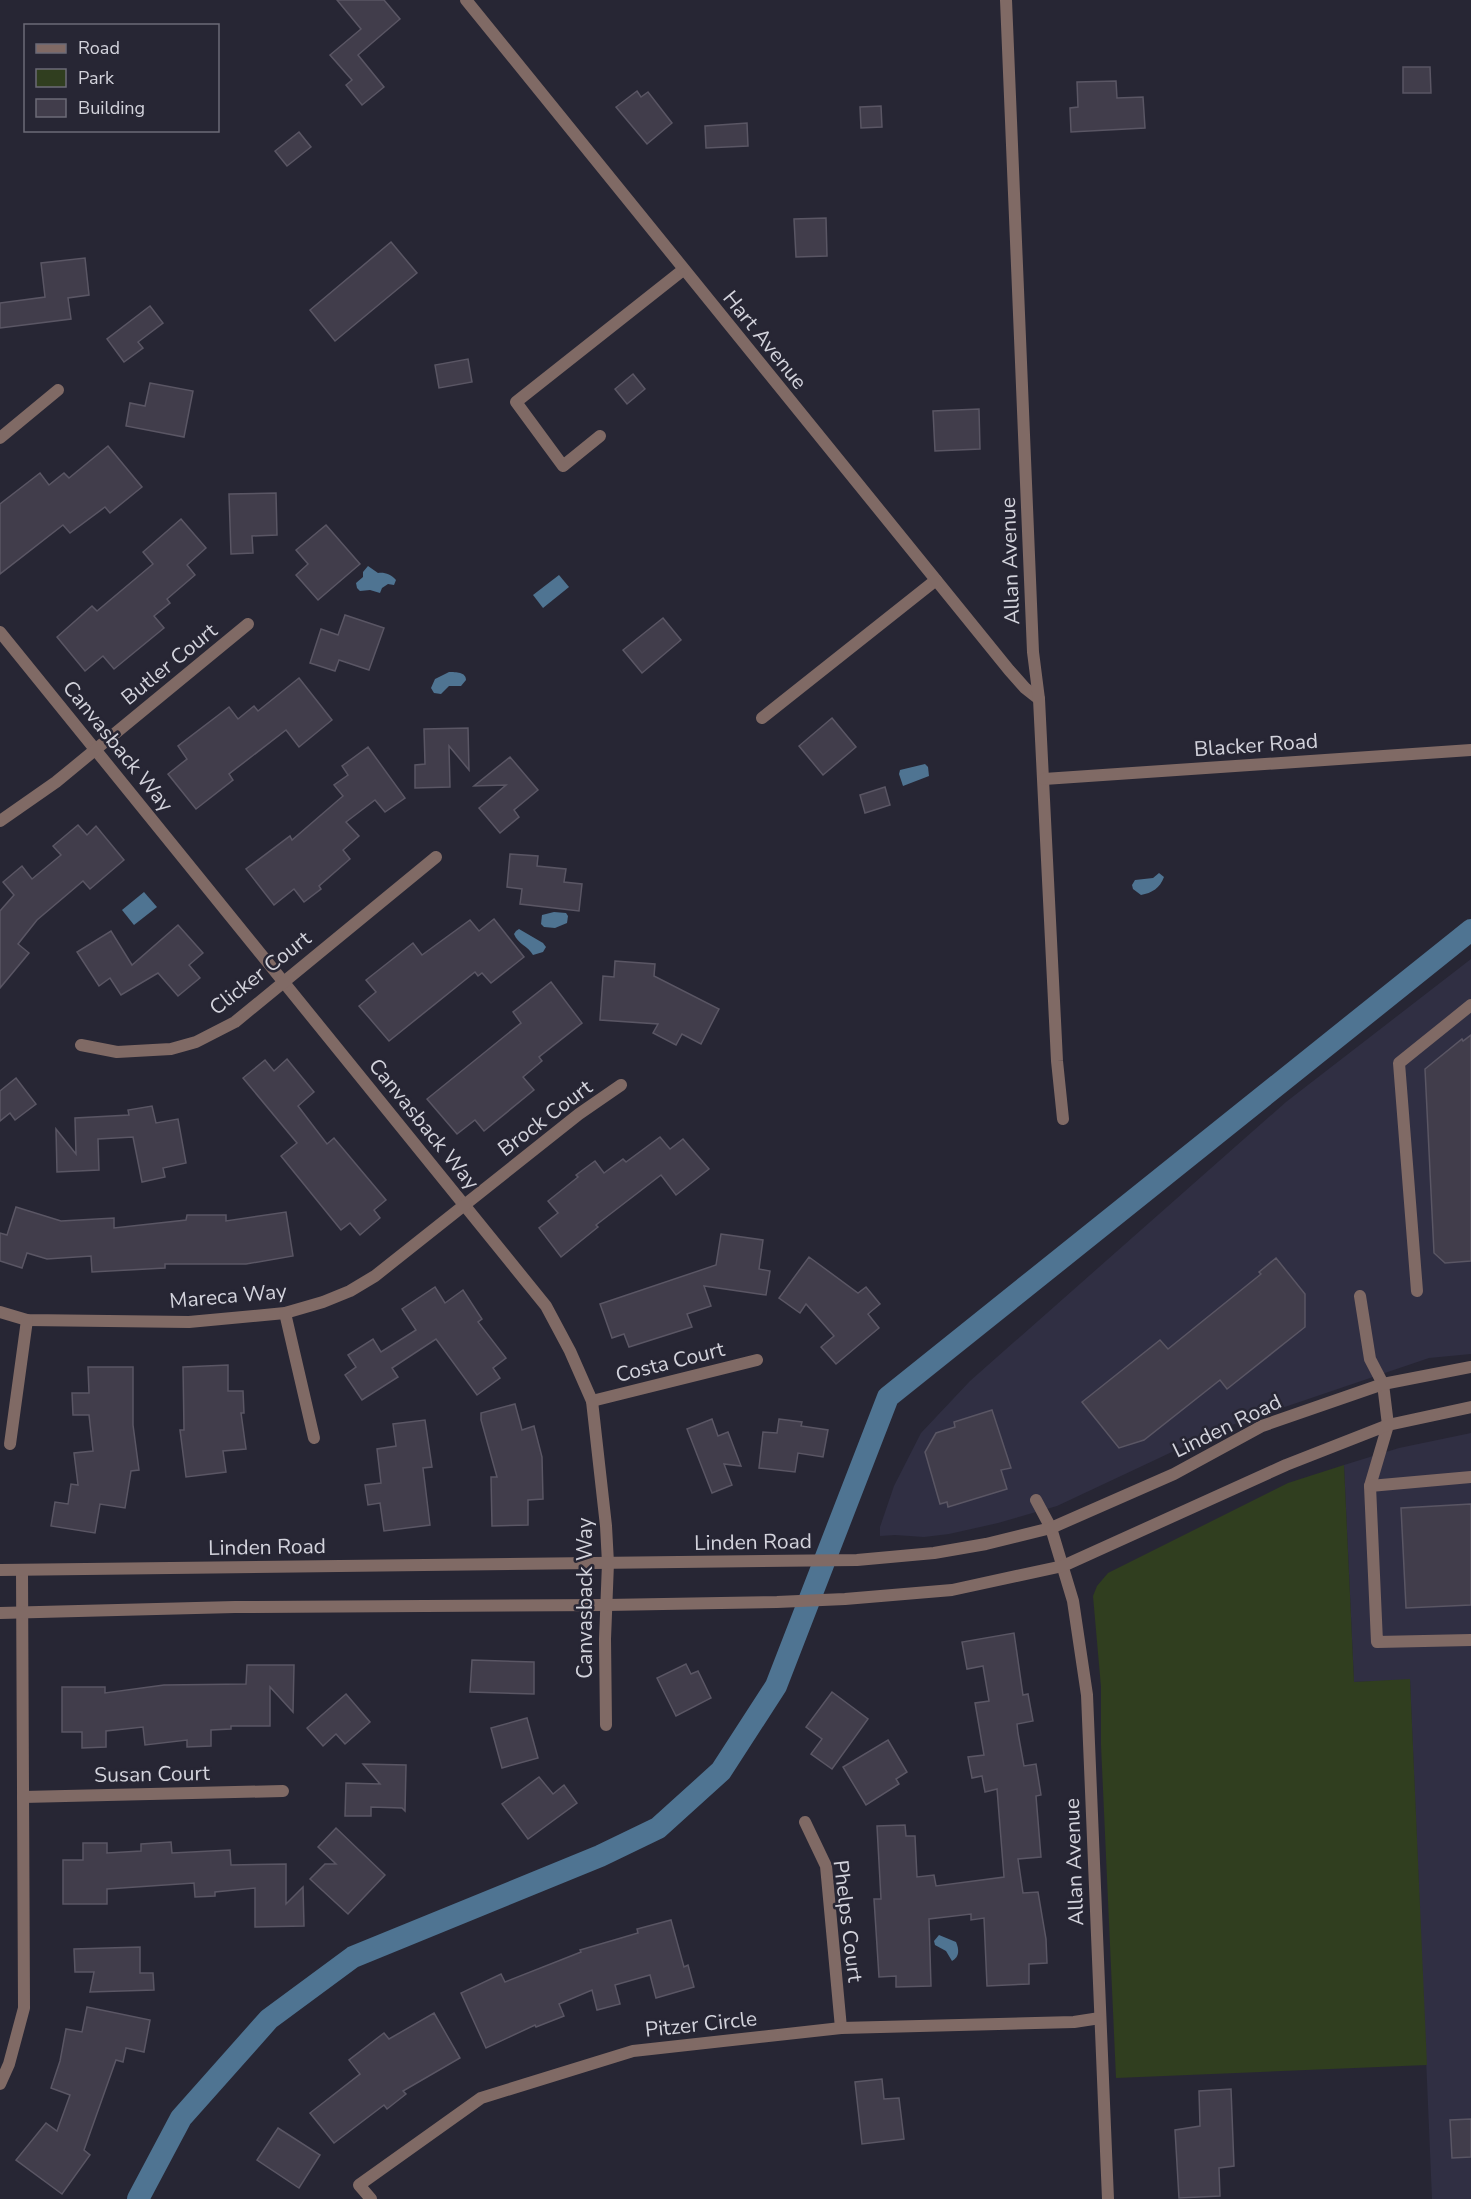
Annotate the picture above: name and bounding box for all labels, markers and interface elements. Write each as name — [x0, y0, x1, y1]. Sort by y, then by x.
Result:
legend — [24, 24, 219, 132]
text: Road — [78, 36, 120, 60]
text: Park — [78, 66, 115, 90]
text: Building — [78, 96, 145, 120]
street label: Hart Avenue — [717, 285, 813, 395]
street label: Allan Avenue — [994, 497, 1026, 625]
street label: Butler Court — [115, 616, 223, 711]
street label: Canvasback Way — [56, 675, 180, 818]
street label: Blacker Road — [1193, 727, 1319, 763]
street label: Clicker Court — [203, 924, 317, 1021]
street label: Canvasback Way — [362, 1053, 486, 1196]
street label: Brock Court — [492, 1073, 598, 1163]
street label: Mareca Way — [168, 1277, 288, 1315]
street label: Costa Court — [613, 1335, 728, 1389]
street label: Linden Road — [1168, 1388, 1286, 1464]
street label: Canvasback Way — [571, 1517, 599, 1679]
street label: Linden Road — [694, 1527, 812, 1557]
street label: Linden Road — [208, 1532, 326, 1562]
street label: Susan Court — [94, 1759, 211, 1789]
street label: Allan Avenue — [1058, 1798, 1090, 1926]
street label: Phelps Court — [827, 1858, 869, 1984]
street label: Pitzer Circle — [644, 2004, 758, 2044]

